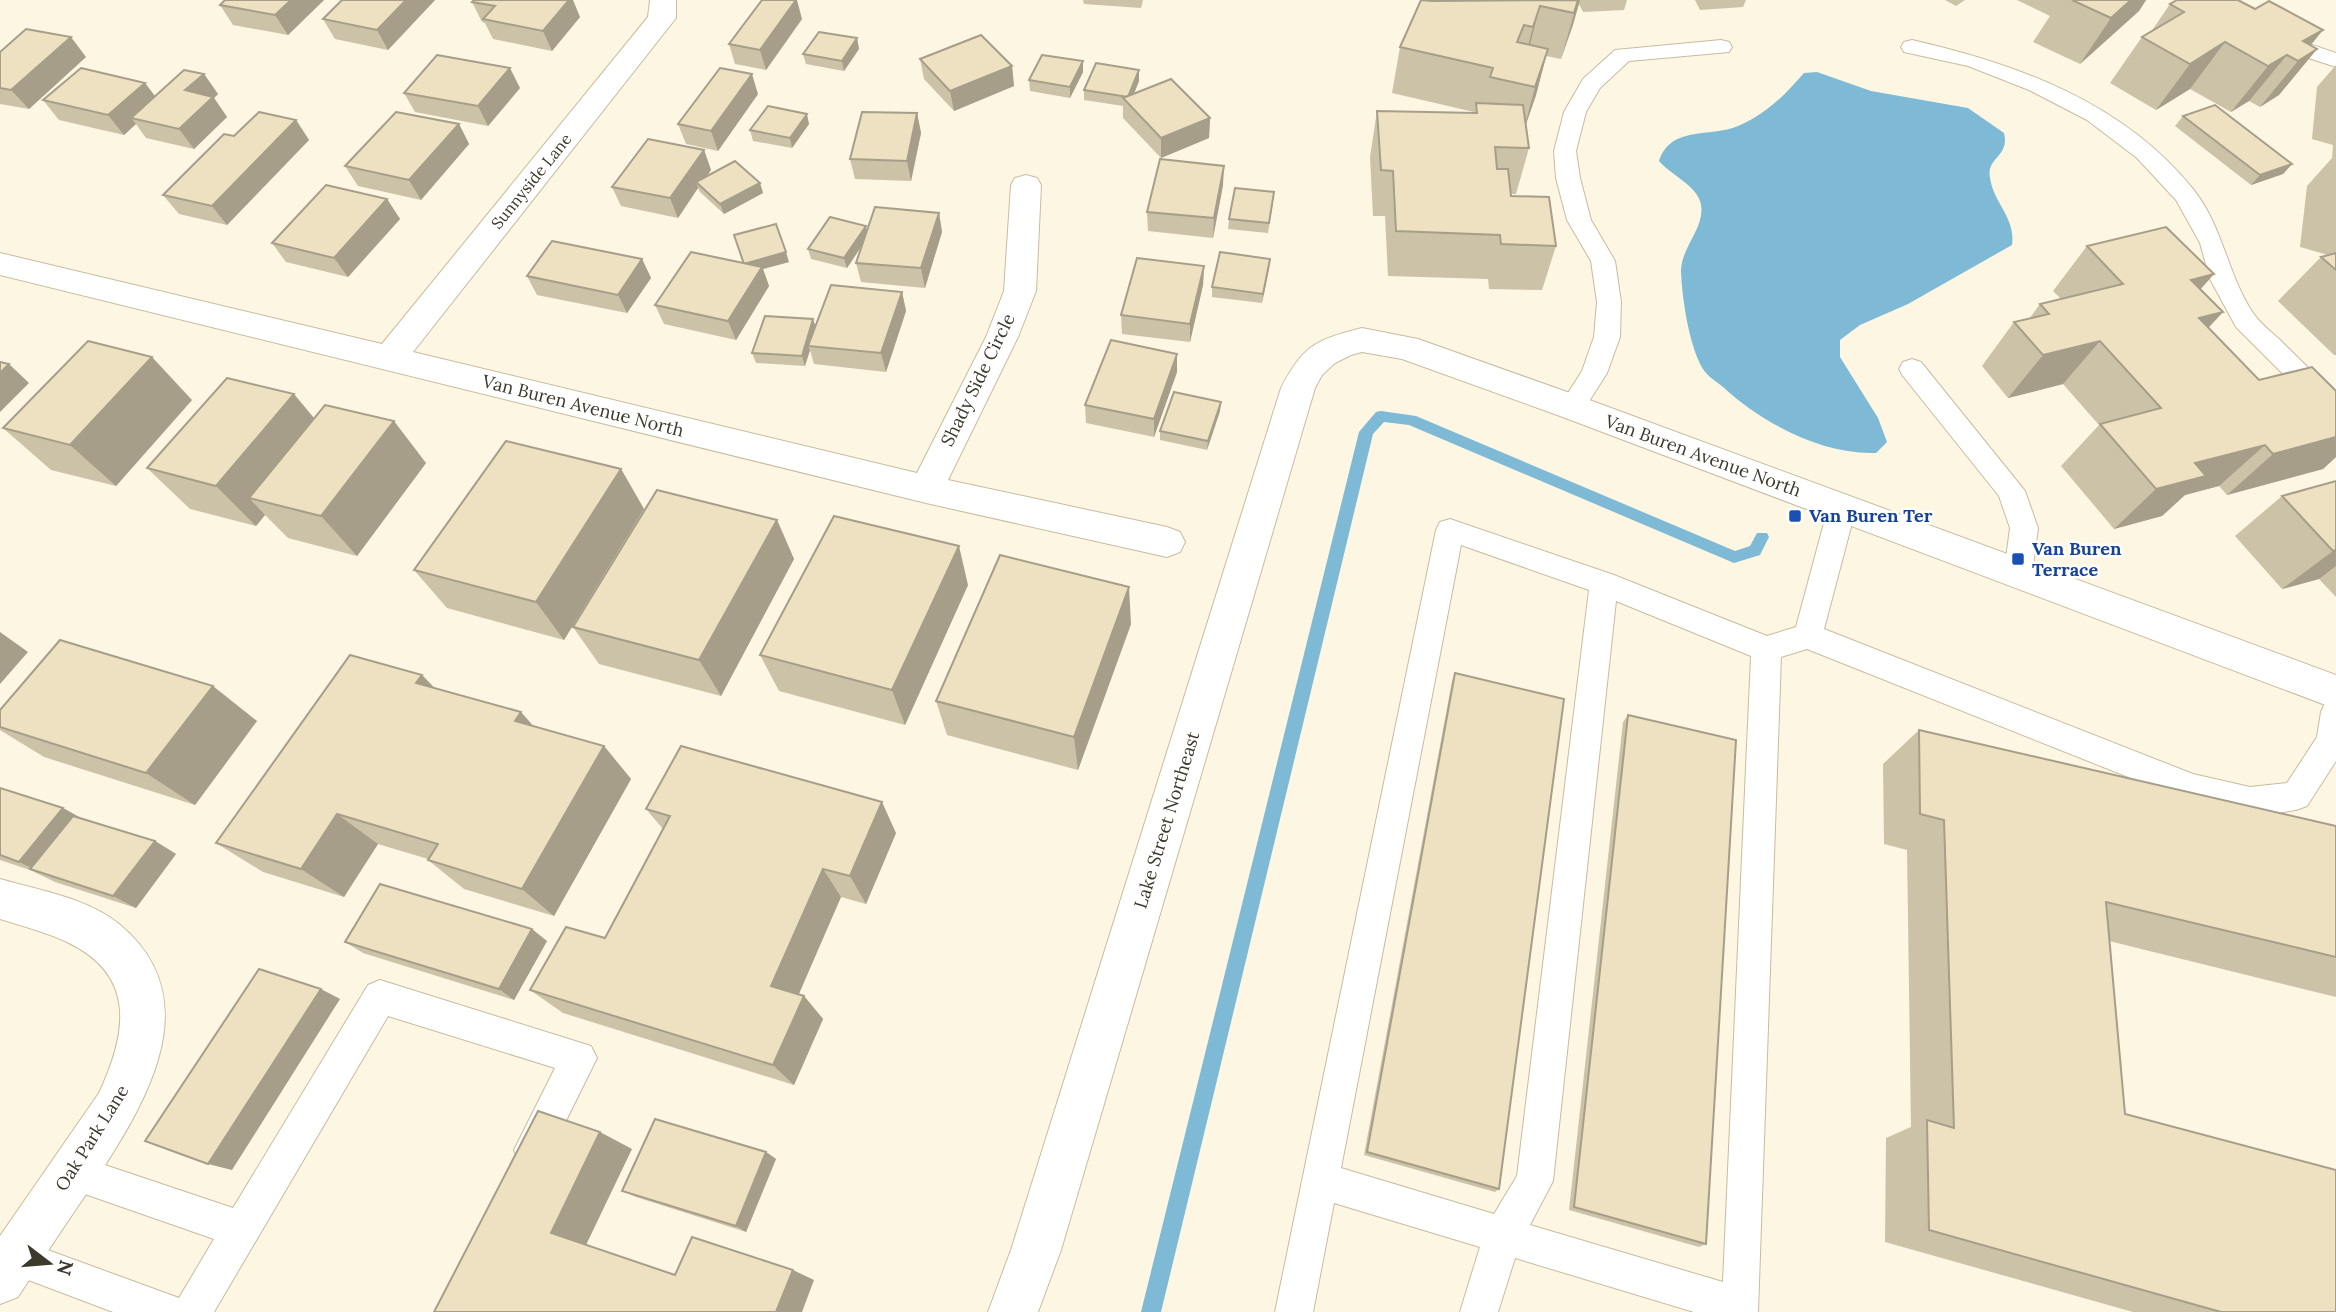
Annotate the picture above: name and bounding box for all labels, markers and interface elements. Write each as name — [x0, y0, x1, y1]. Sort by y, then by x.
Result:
street label: Sunnyside Lane — [486, 129, 576, 233]
street label: Shady Side Circle — [935, 309, 1020, 450]
street label: Van Buren Avenue North — [479, 369, 686, 442]
street label: Van Buren Avenue North — [1601, 409, 1804, 502]
place label: Van Buren Ter — [1809, 504, 1933, 527]
marker: Van Buren Ter — [1787, 508, 1803, 524]
place label: Van Buren Terrace — [2032, 537, 2122, 581]
marker: Van Buren Terrace — [2010, 551, 2026, 567]
street label: Lake Street Northeast — [1129, 729, 1204, 911]
street label: Oak Park Lane — [50, 1080, 133, 1195]
north arrow — [14, 1228, 84, 1298]
text: N — [52, 1257, 79, 1278]

